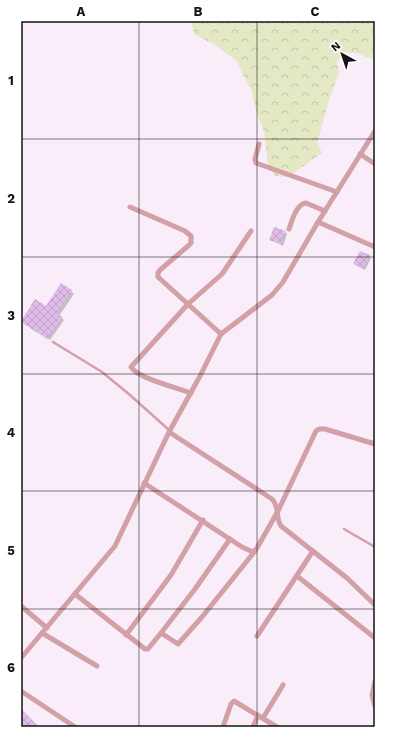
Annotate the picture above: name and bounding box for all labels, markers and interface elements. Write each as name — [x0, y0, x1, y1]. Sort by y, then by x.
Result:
text: A — [77, 4, 86, 19]
text: B — [194, 4, 203, 19]
text: C — [311, 4, 320, 19]
north arrow — [322, 34, 362, 74]
text: N — [329, 39, 343, 54]
text: 1 — [8, 73, 14, 88]
text: 2 — [7, 191, 15, 206]
text: 3 — [7, 308, 15, 323]
text: 4 — [7, 425, 16, 440]
text: 5 — [7, 543, 15, 558]
text: 6 — [7, 660, 15, 675]

